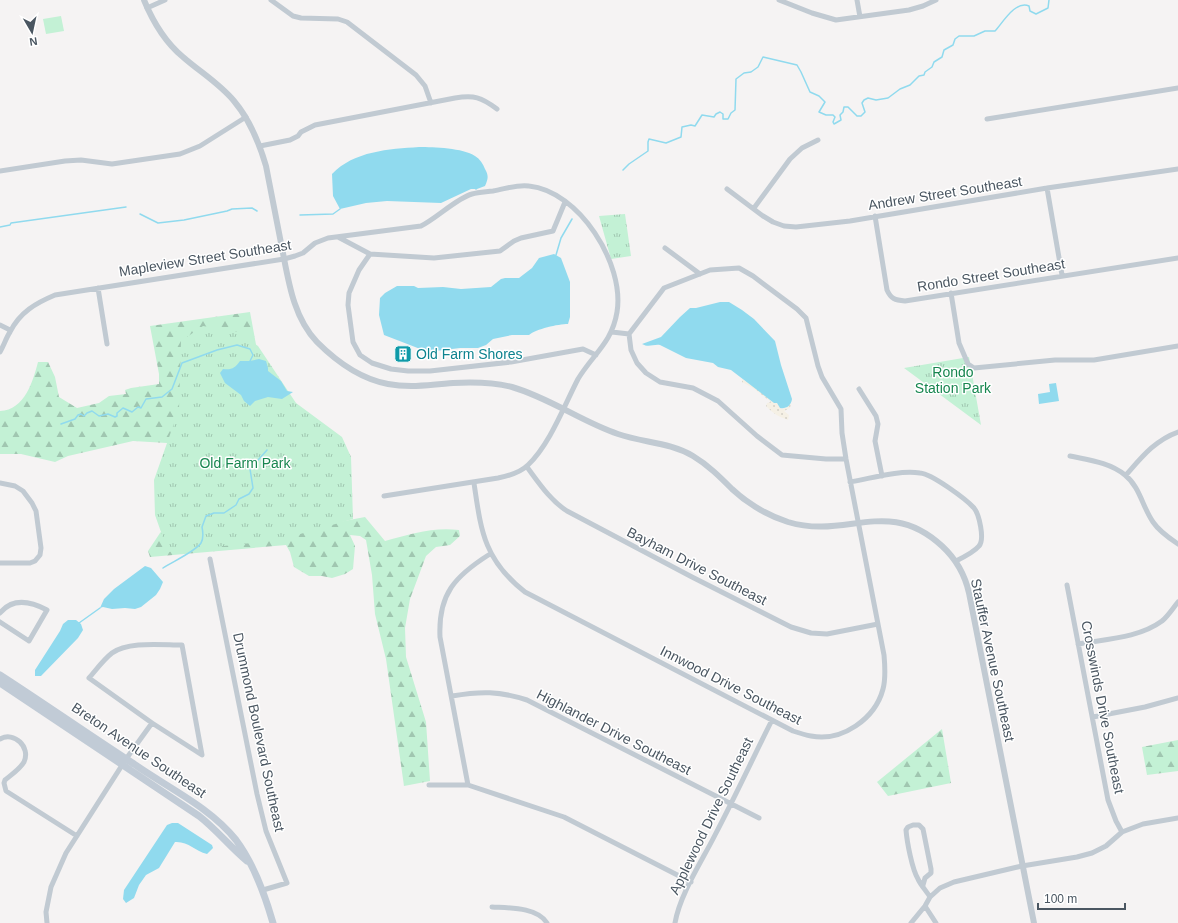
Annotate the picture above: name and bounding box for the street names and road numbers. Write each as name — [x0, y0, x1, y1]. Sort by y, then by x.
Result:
street label: Andrew Street Southeast — [867, 173, 1023, 213]
street label: Mapleview Street Southeast — [118, 236, 292, 280]
street label: Rondo Street Southeast — [916, 255, 1066, 295]
street label: Bayham Drive Southeast — [624, 524, 770, 608]
street label: Stauffer Avenue Southeast — [968, 577, 1018, 743]
street label: Crosswinds Drive Southeast — [1078, 619, 1128, 795]
street label: Drummond Boulevard Southeast — [230, 631, 288, 833]
street label: Innwood Drive Southeast — [658, 642, 804, 728]
street label: Highlander Drive Southeast — [534, 686, 694, 778]
street label: Breton Avenue Southeast — [69, 699, 209, 801]
street label: Applewood Drive Southeast — [666, 735, 756, 897]

